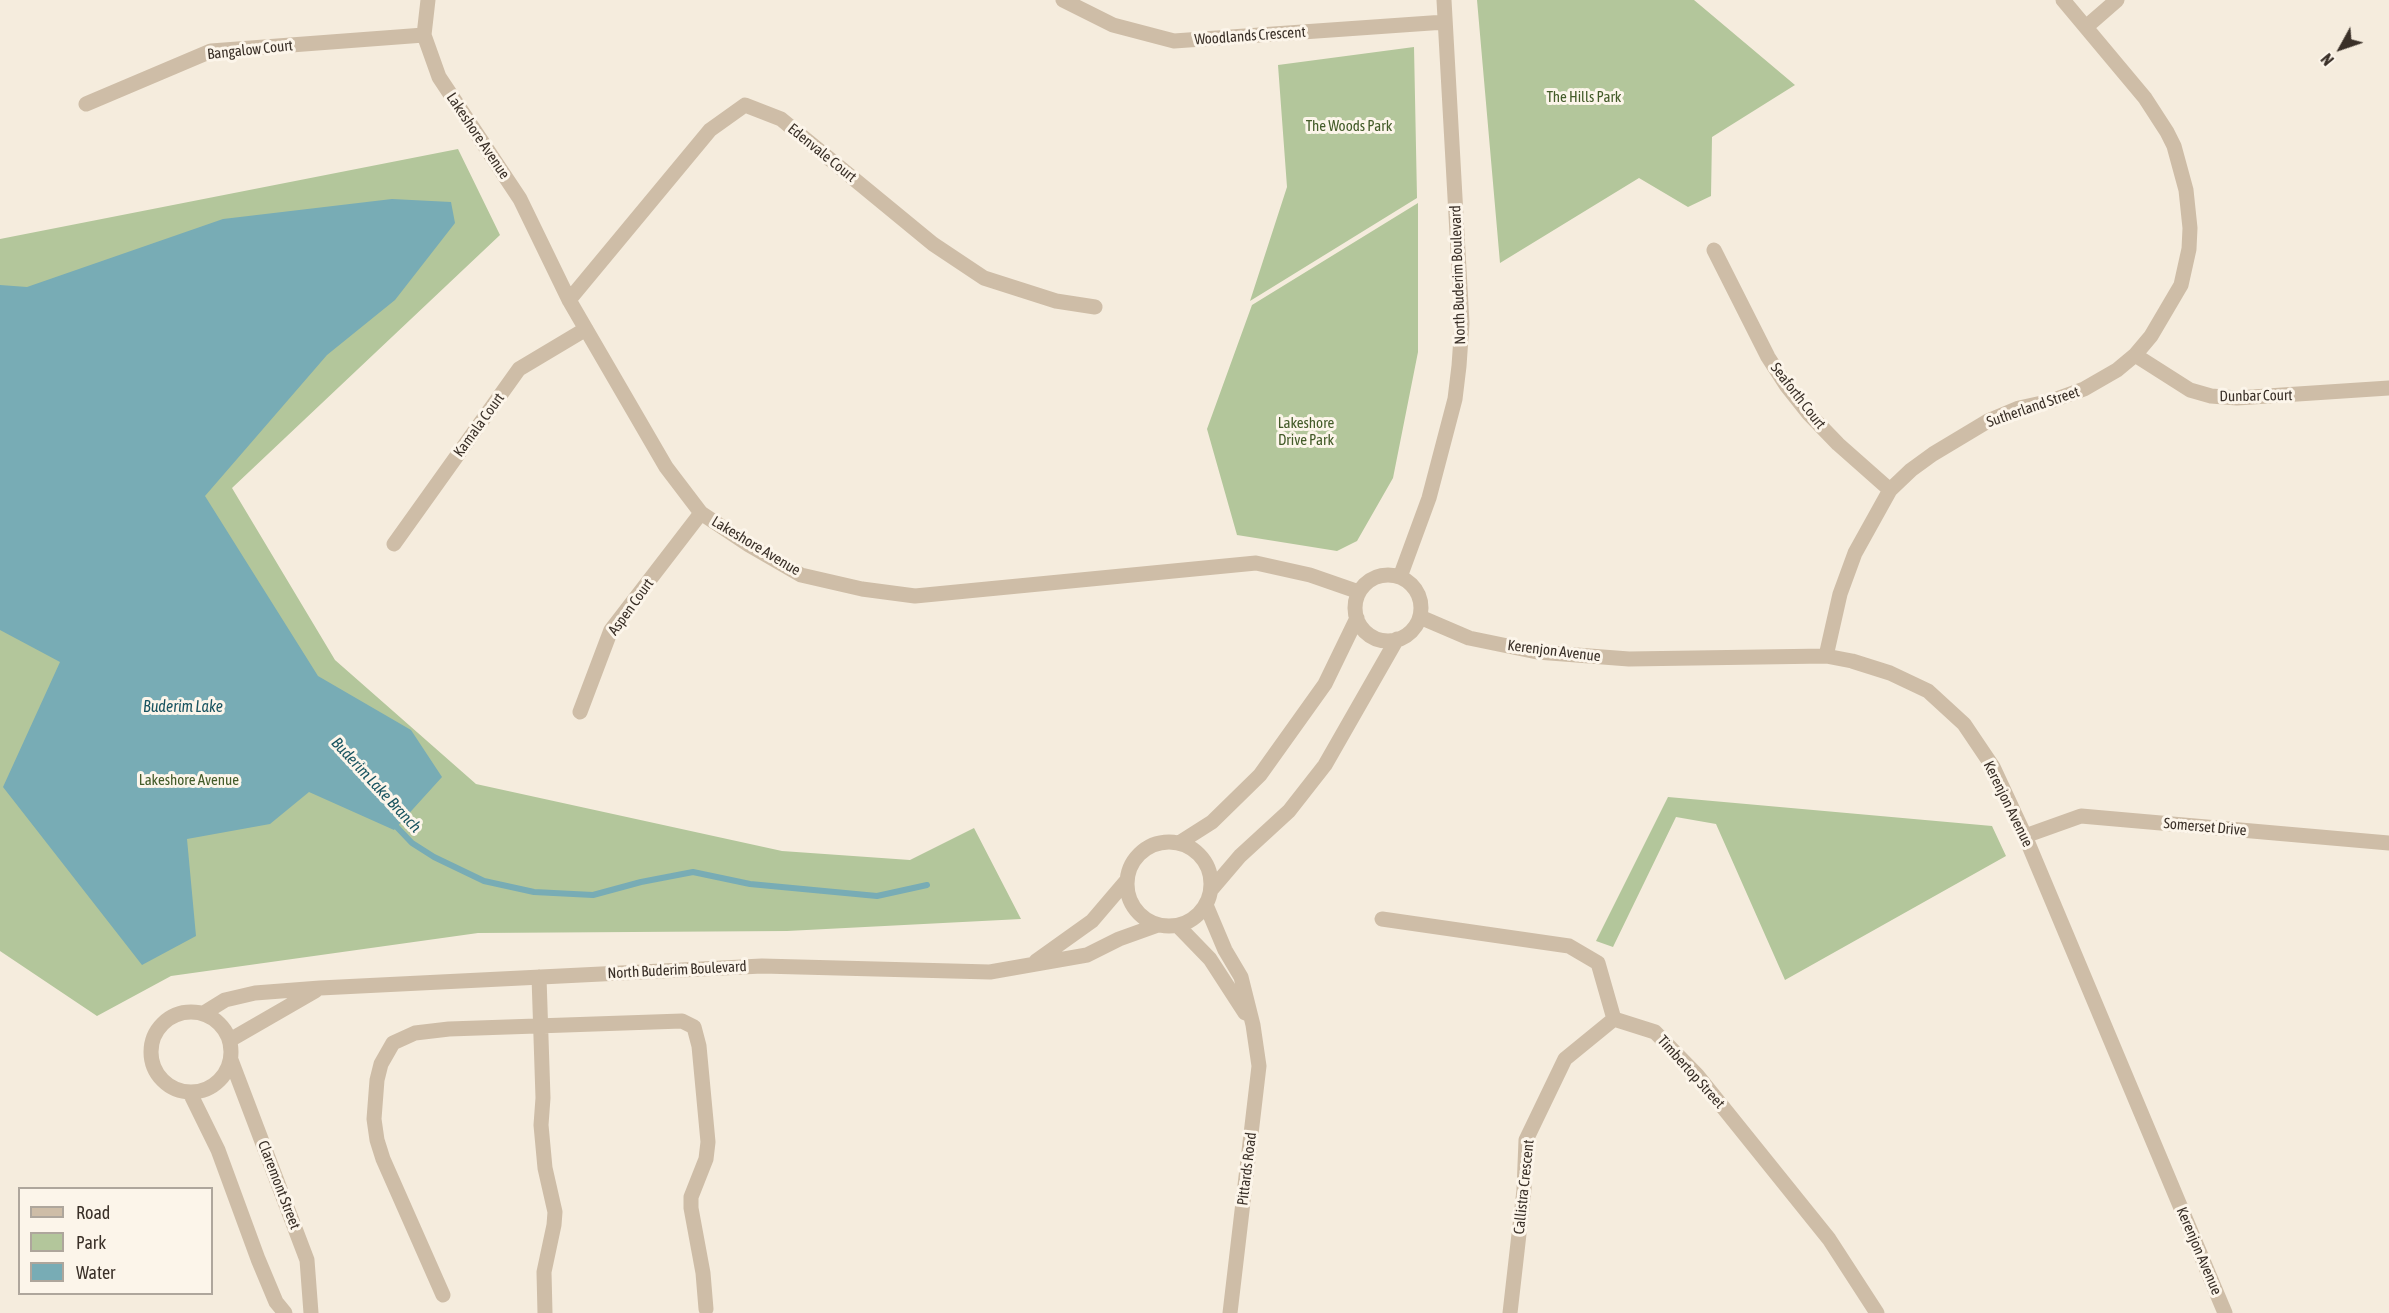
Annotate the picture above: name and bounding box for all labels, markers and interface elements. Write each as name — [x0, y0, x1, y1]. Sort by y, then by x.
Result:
north arrow — [2311, 18, 2371, 78]
street label: Woodlands Crescent — [1194, 23, 1306, 49]
street label: Bangalow Court — [206, 37, 294, 63]
text: N — [2317, 50, 2337, 69]
park label: The Hills Park — [1547, 88, 1621, 106]
street label: Lakeshore Avenue — [442, 89, 514, 183]
park label: The Woods Park — [1306, 117, 1392, 135]
street label: Edenvale Court — [784, 120, 860, 186]
street label: North Buderim Boulevard — [1447, 205, 1469, 345]
street label: Seaforth Court — [1767, 359, 1829, 433]
street label: Sutherland Street — [1984, 383, 2082, 431]
street label: Dunbar Court — [2219, 386, 2293, 406]
street label: Kamala Court — [450, 390, 508, 460]
park label: Lakeshore Drive Park — [1278, 414, 1334, 449]
street label: Lakeshore Avenue — [708, 512, 804, 580]
street label: Aspen Court — [604, 575, 658, 639]
street label: Kerenjon Avenue — [1506, 636, 1602, 666]
water label: Buderim Lake — [143, 697, 223, 717]
water label: Buderim Lake Branch — [327, 734, 425, 836]
street label: Kerenjon Avenue — [1979, 758, 2037, 850]
park label: Lakeshore Avenue — [139, 771, 239, 789]
street label: Somerset Drive — [2163, 814, 2247, 840]
street label: North Buderim Boulevard — [607, 957, 747, 983]
street label: Timbertop Street — [1654, 1032, 1728, 1112]
street label: Pittards Road — [1234, 1131, 1260, 1207]
street label: Claremont Street — [254, 1138, 304, 1232]
street label: Callistra Crescent — [1510, 1139, 1538, 1235]
legend — [18, 1187, 213, 1295]
text: Road — [76, 1202, 110, 1223]
street label: Kerenjon Avenue — [2172, 1204, 2226, 1298]
text: Park — [76, 1232, 106, 1253]
text: Water — [76, 1262, 115, 1283]

